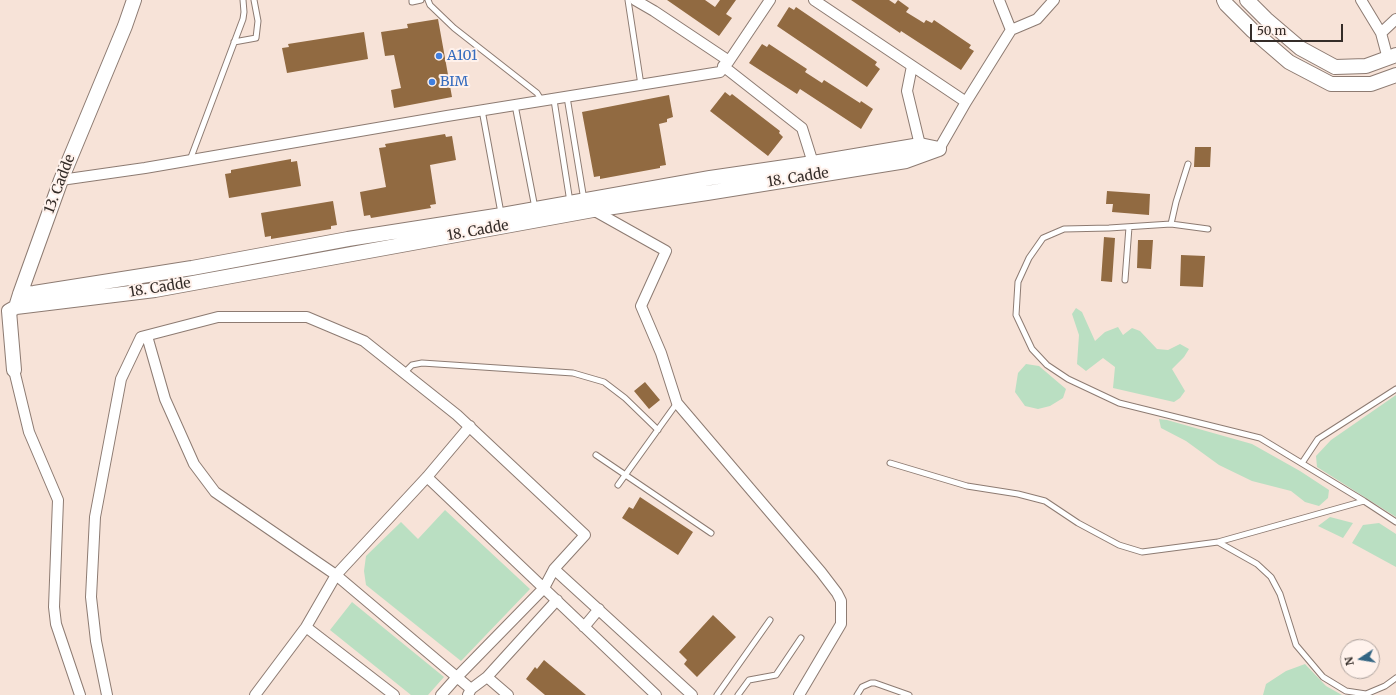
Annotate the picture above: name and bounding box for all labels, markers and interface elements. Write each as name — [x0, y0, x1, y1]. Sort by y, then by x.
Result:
scale bar — [1252, 16, 1345, 42]
text: 50 m — [1257, 23, 1286, 38]
place label: A101 — [447, 48, 477, 64]
marker: A101 — [434, 51, 444, 61]
place label: BIM — [440, 74, 468, 90]
marker: BIM — [427, 77, 437, 87]
street label: 13. Cadde — [41, 152, 79, 216]
street label: 18. Cadde — [766, 165, 830, 191]
street label: 18. Cadde — [446, 217, 510, 245]
street label: 18. Cadde — [128, 275, 192, 301]
north arrow — [1340, 639, 1380, 679]
text: N — [1341, 656, 1357, 667]

